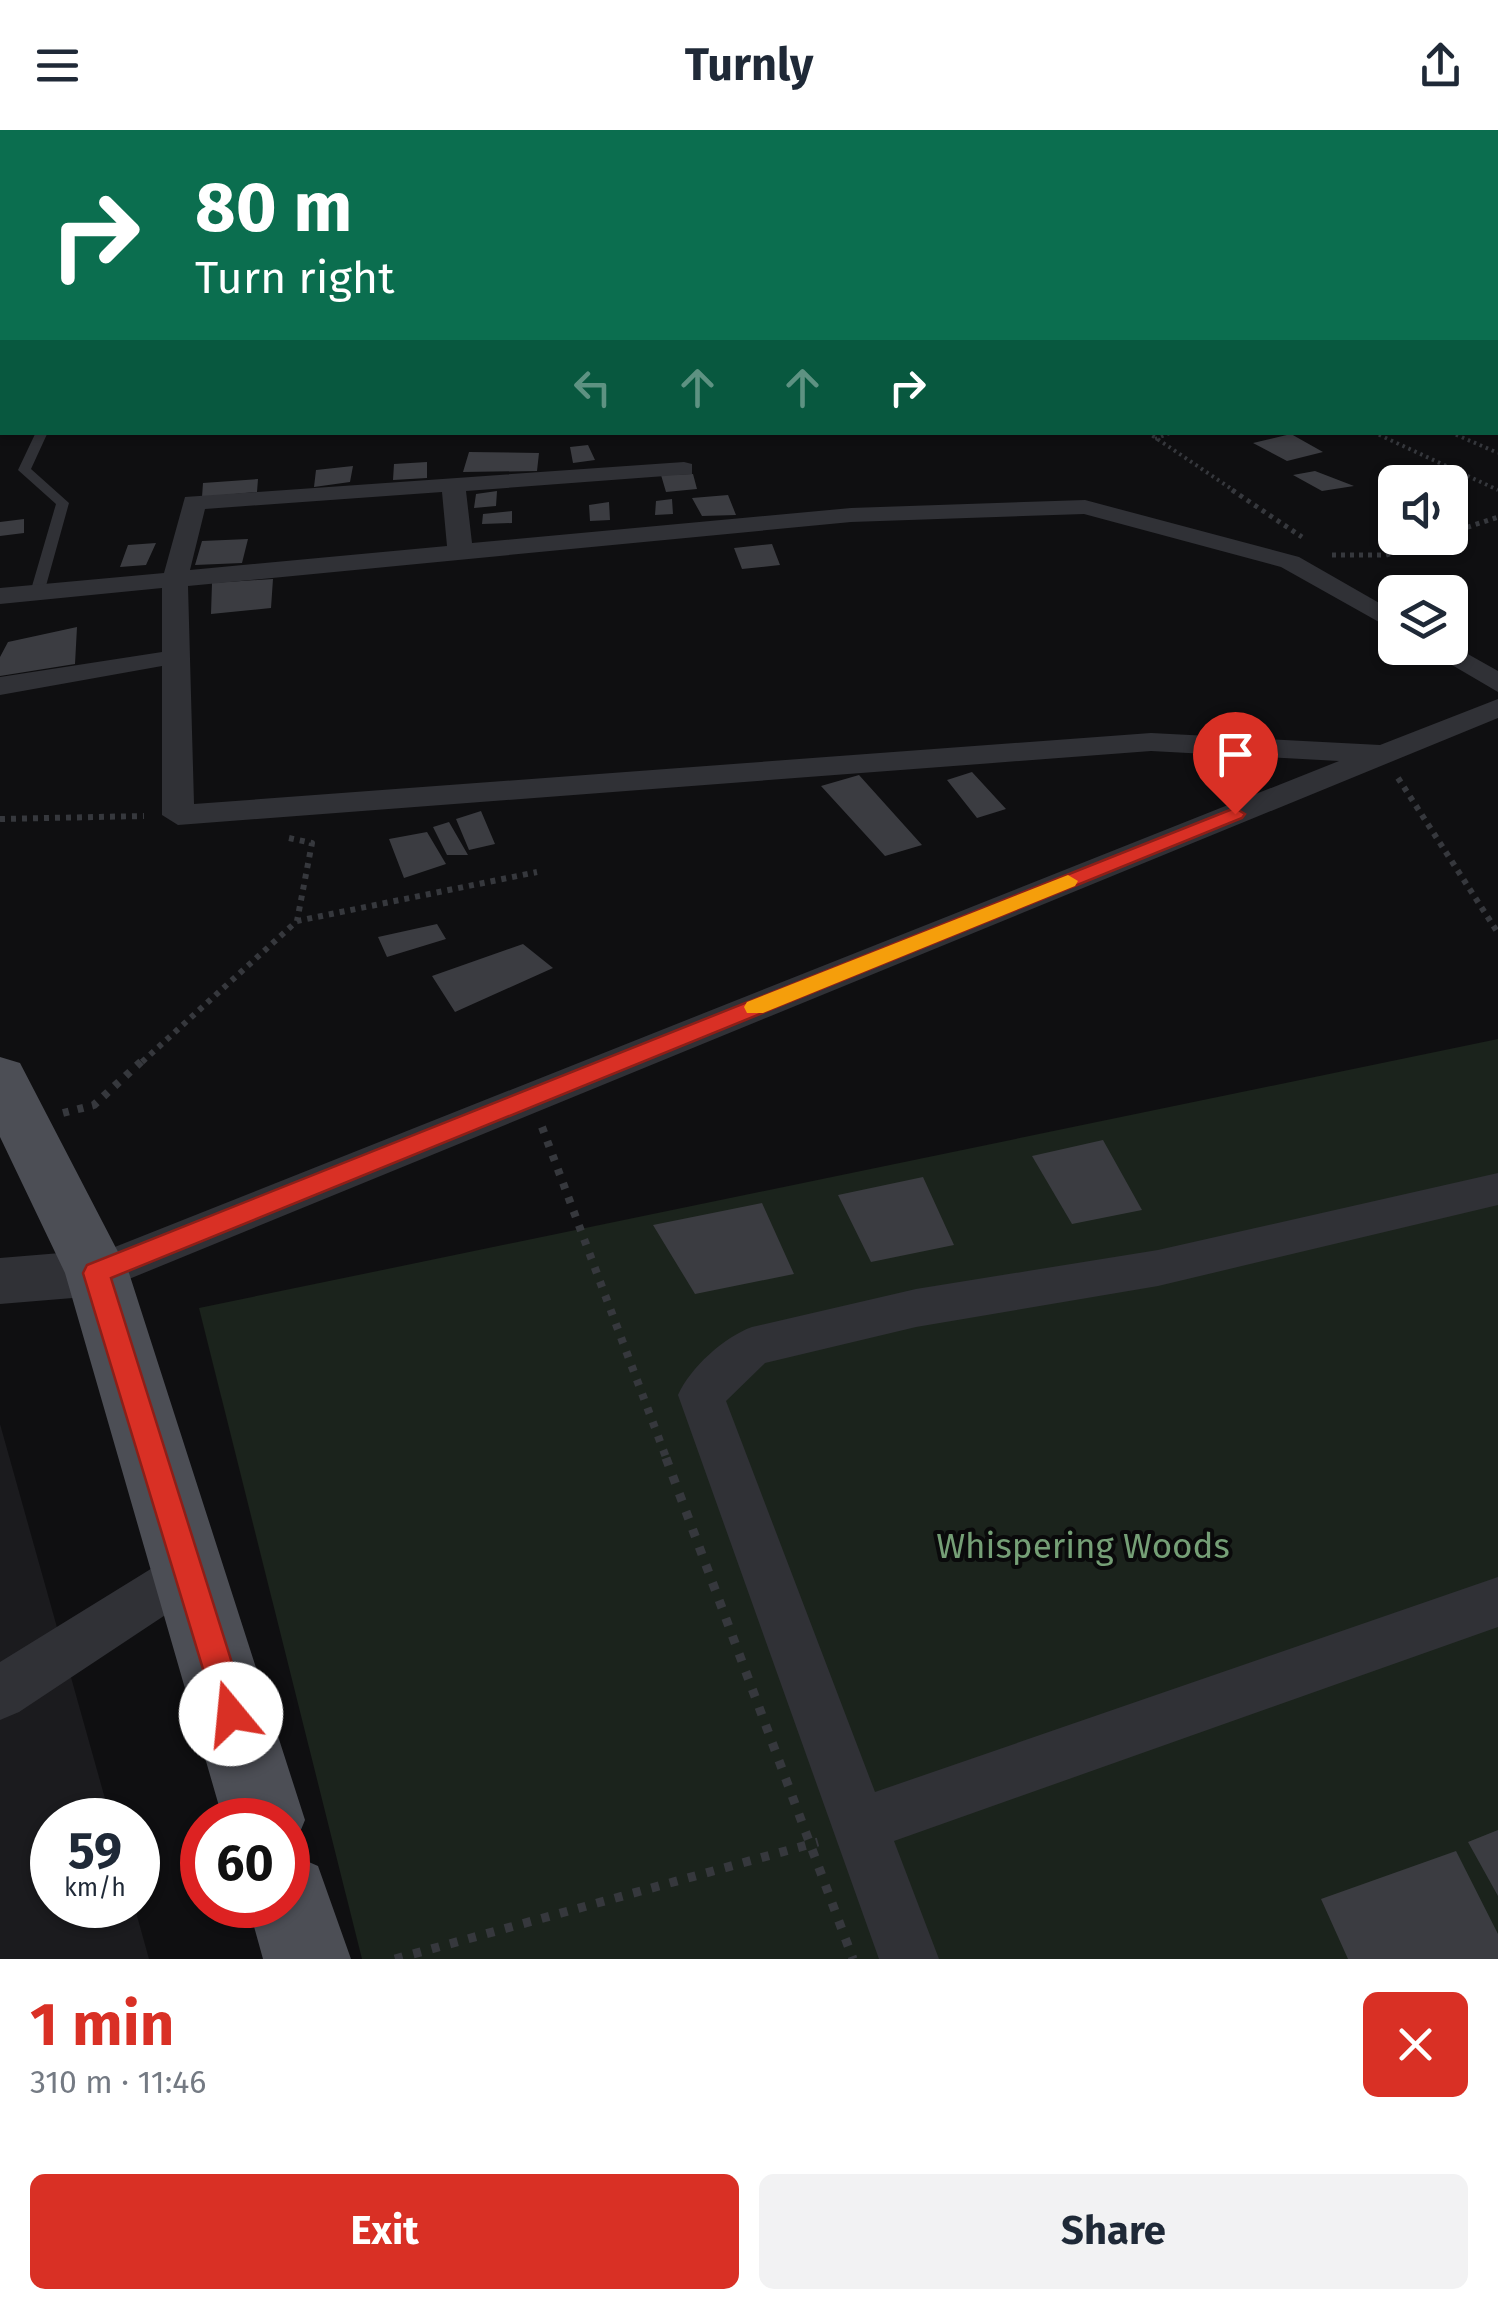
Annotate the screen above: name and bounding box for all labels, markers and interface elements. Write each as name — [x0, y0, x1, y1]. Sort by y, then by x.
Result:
icon: menu — [30, 38, 85, 93]
text: Turnly — [685, 38, 813, 92]
icon: share — [1413, 38, 1468, 93]
text: 80 m — [195, 166, 352, 250]
icon: right — [30, 170, 160, 300]
text: Turn right — [195, 251, 394, 305]
icon: left — [565, 360, 620, 415]
icon: ahead — [670, 360, 725, 415]
icon: ahead — [775, 360, 830, 415]
icon: right — [880, 360, 935, 415]
map controls — [1378, 465, 1468, 665]
button: sound — [1378, 465, 1468, 555]
button: layers — [1378, 575, 1468, 665]
pin — [1193, 712, 1278, 815]
icon: arrive — [1208, 727, 1263, 782]
park label: Whispering Woods — [936, 1525, 1230, 1567]
position arrow — [179, 1662, 283, 1766]
speed limit sign: 60 — [180, 1798, 310, 1928]
text: 59 — [68, 1821, 122, 1881]
text: km/h — [64, 1873, 126, 1903]
text: 1 min — [30, 1989, 174, 2061]
button: close — [1363, 1992, 1468, 2097]
text: 310 m · 11:46 — [30, 2063, 206, 2101]
button: Exit — [30, 2174, 739, 2289]
button: Share — [759, 2174, 1468, 2289]

